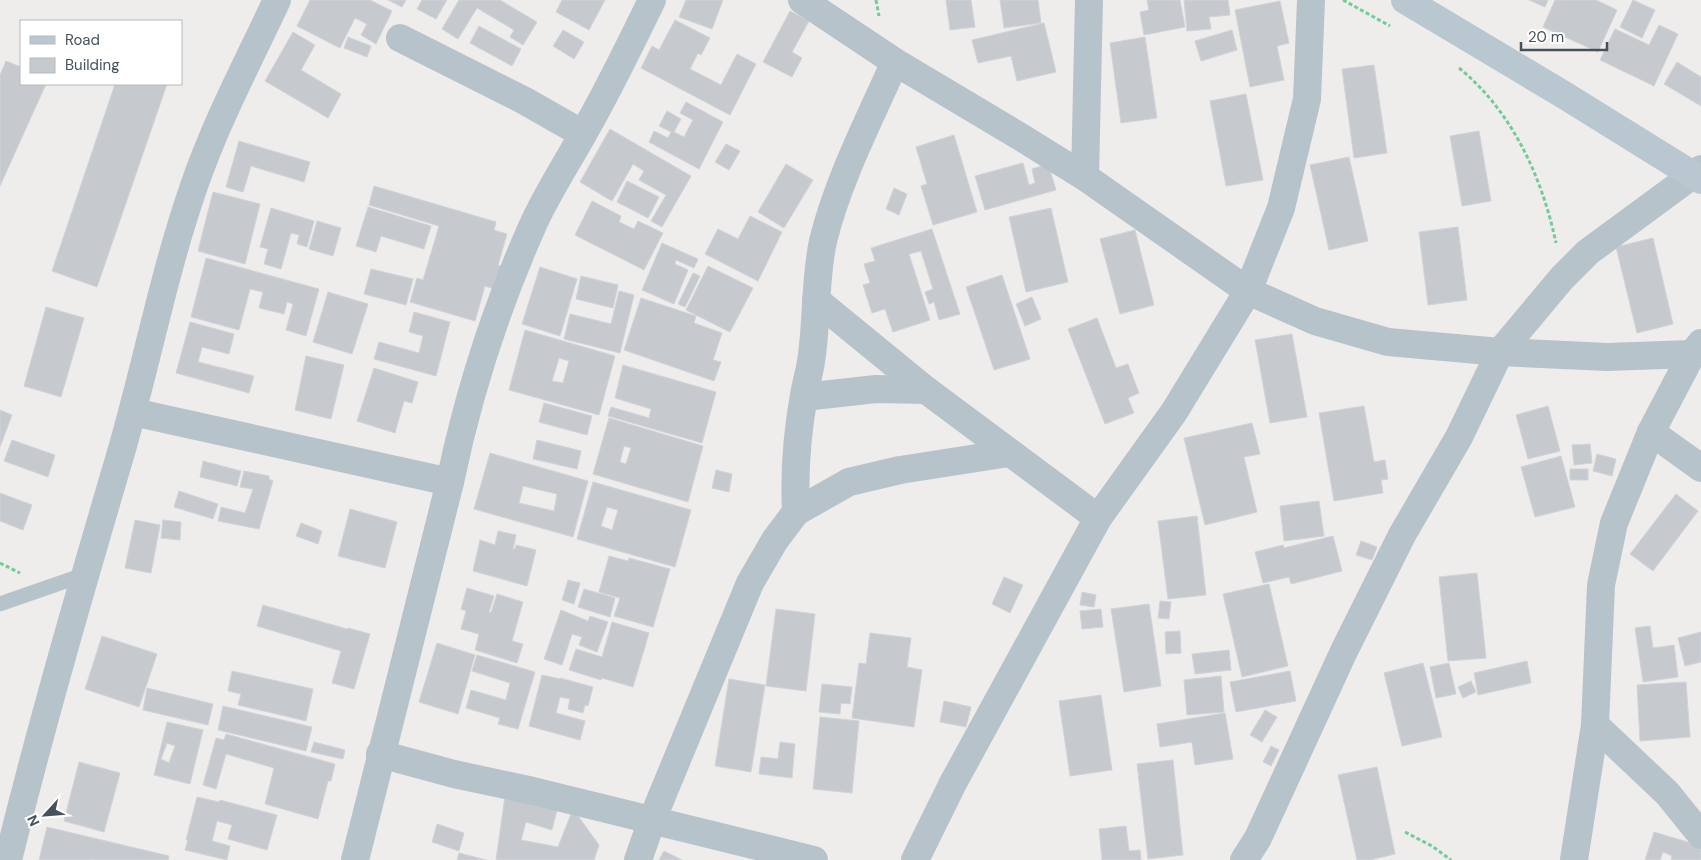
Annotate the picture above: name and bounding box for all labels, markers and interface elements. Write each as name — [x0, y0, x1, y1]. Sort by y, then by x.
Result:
legend — [20, 20, 182, 85]
scale bar — [1521, 20, 1607, 52]
text: 20 m — [1528, 27, 1564, 47]
text: Road — [65, 30, 100, 50]
text: Building — [65, 55, 120, 75]
north arrow — [20, 790, 70, 840]
text: N — [23, 812, 44, 829]

